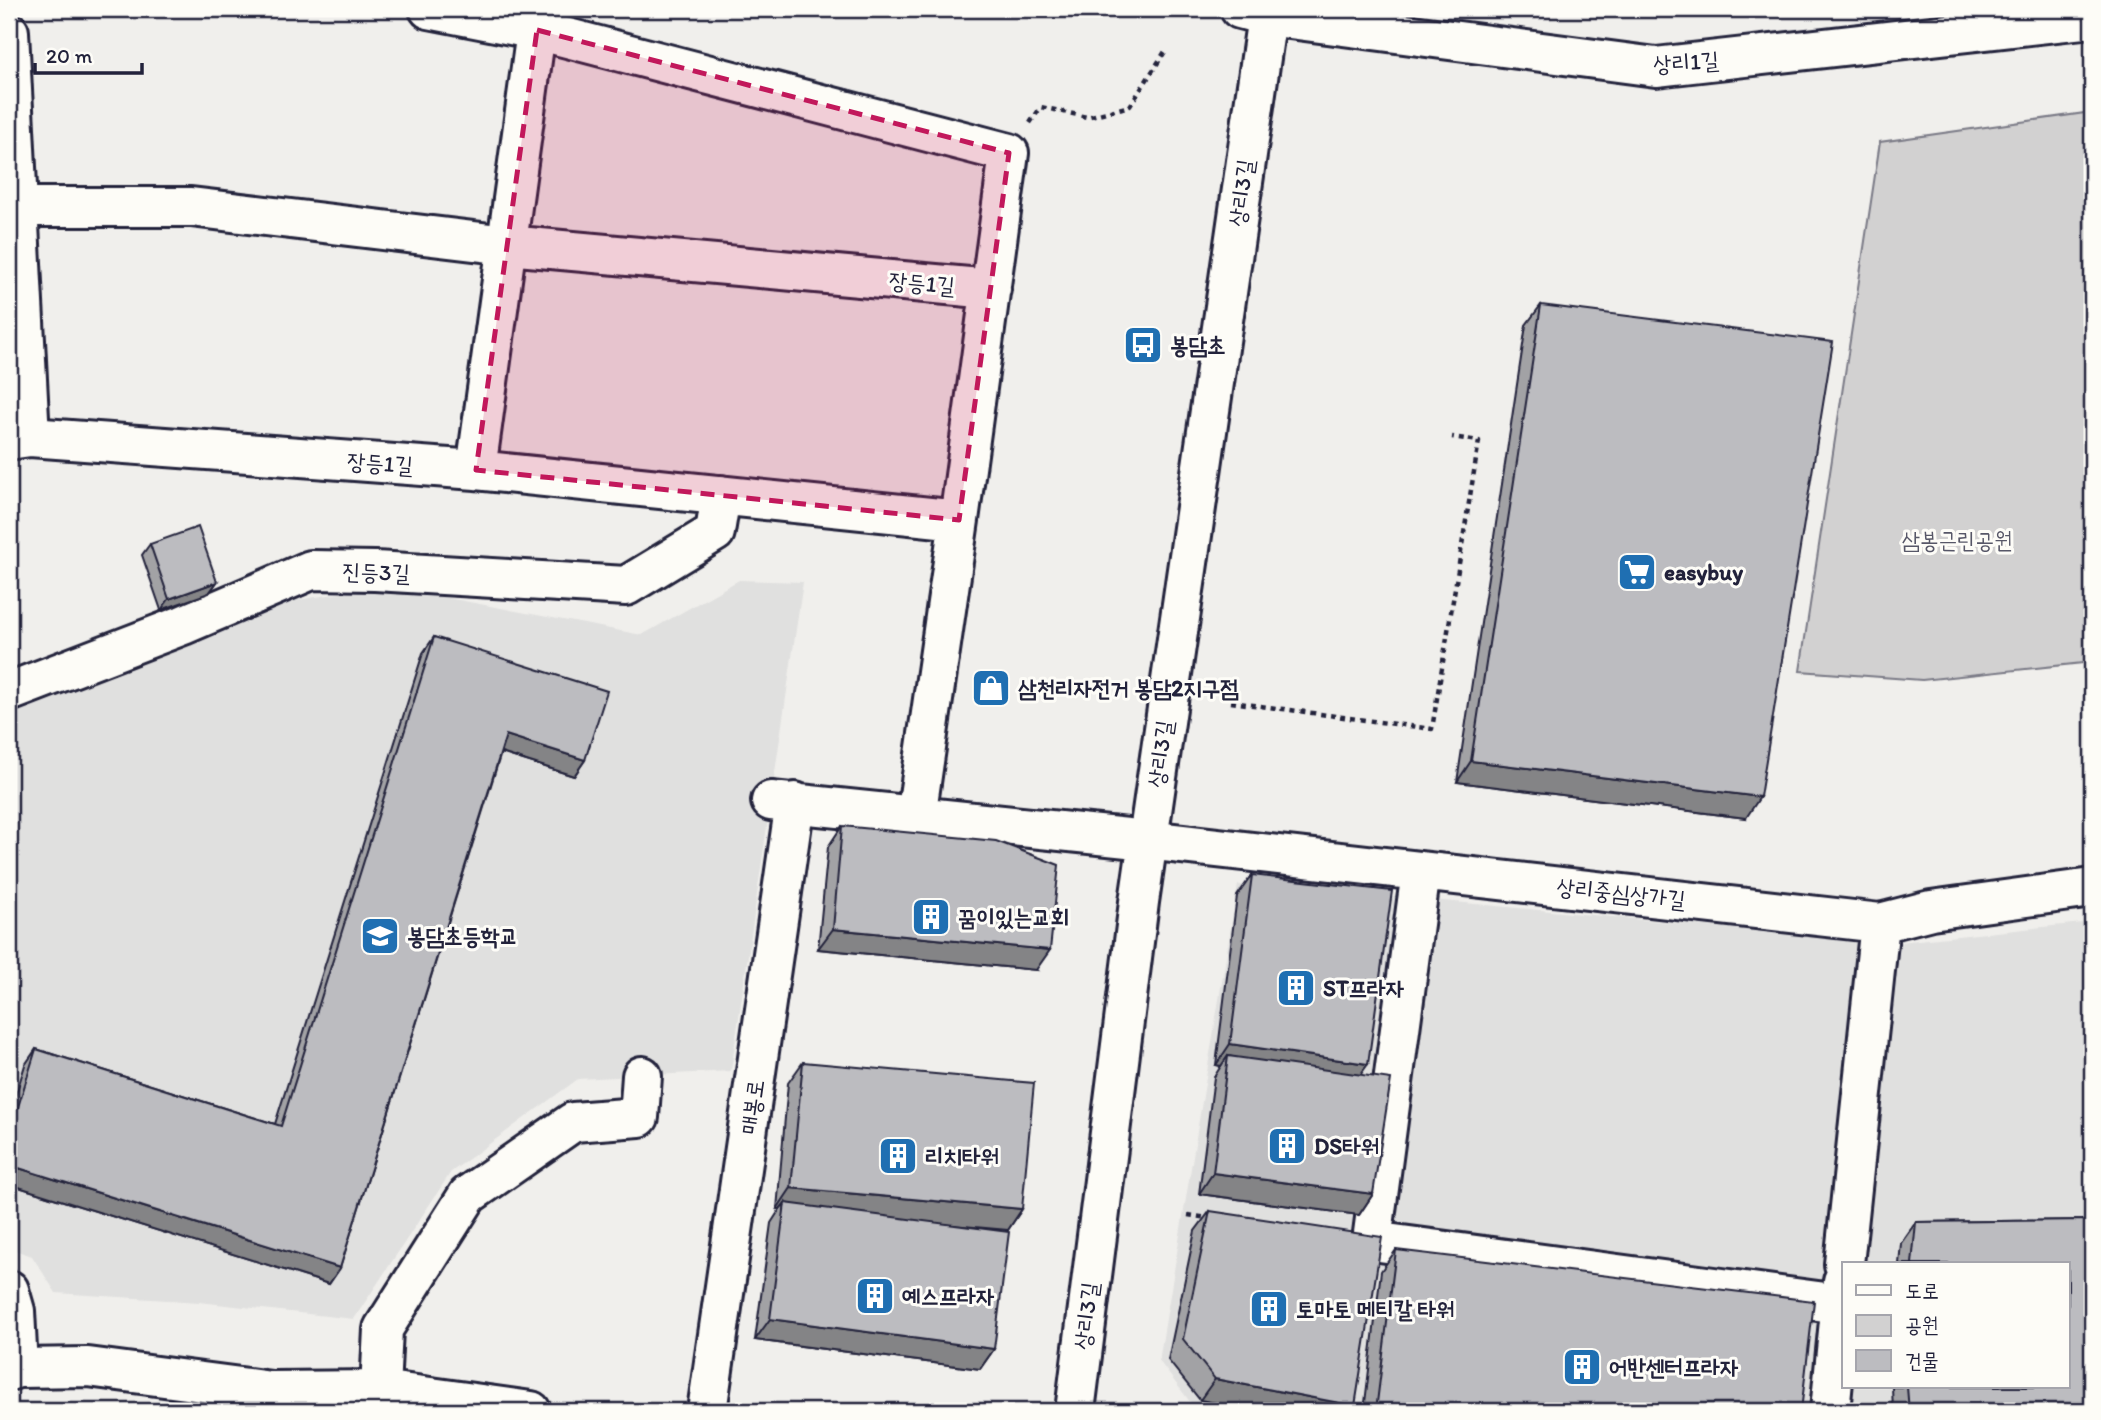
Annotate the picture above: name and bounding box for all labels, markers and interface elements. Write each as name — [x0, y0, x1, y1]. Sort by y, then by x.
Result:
scale bar — [35, 32, 142, 76]
text: 20 m — [46, 43, 93, 68]
street label: 상리1길 — [1652, 46, 1720, 78]
street label: 상리3길 — [1222, 157, 1260, 229]
street label: 장등1길 — [888, 266, 956, 300]
bus stop icon: 봉담초 — [1122, 324, 1164, 366]
place label: 봉담초 — [1170, 331, 1226, 359]
street label: 장등1길 — [346, 447, 414, 479]
park label: 삼봉근린공원 — [1901, 526, 2013, 554]
supermarket icon: easybuy — [1616, 551, 1658, 593]
street label: 진등3길 — [342, 557, 410, 587]
place label: easybuy — [1664, 558, 1743, 586]
shop icon: 삼천리자전거 봉담2지구점 — [970, 667, 1012, 709]
place label: 삼천리자전거 봉담2지구점 — [1018, 674, 1239, 702]
street label: 상리3길 — [1141, 718, 1179, 790]
street label: 상리중심상가길 — [1555, 872, 1687, 914]
building icon: 꿈이있는교회 — [910, 896, 952, 938]
place label: 꿈이있는교회 — [958, 903, 1069, 931]
school or university icon: 봉담초등학교 — [359, 915, 401, 957]
place label: 봉담초등학교 — [407, 922, 518, 950]
building icon: ST프라자 — [1275, 967, 1317, 1009]
place label: ST프라자 — [1323, 974, 1405, 1002]
street label: 매봉로 — [734, 1078, 770, 1136]
building icon: DS타워 — [1266, 1125, 1308, 1167]
place label: DS타워 — [1314, 1132, 1379, 1160]
building icon: 리치타워 — [877, 1135, 919, 1177]
place label: 리치타워 — [925, 1142, 999, 1170]
legend — [1842, 1262, 2070, 1388]
building icon: 예스프라자 — [854, 1275, 896, 1317]
text: 도로 — [1905, 1278, 1939, 1303]
street label: 상리3길 — [1068, 1281, 1104, 1351]
place label: 예스프라자 — [902, 1282, 995, 1310]
building icon: 토마토 메티칼 타워 — [1248, 1288, 1290, 1330]
place label: 토마토 메티칼 타워 — [1296, 1295, 1454, 1323]
text: 공원 — [1905, 1312, 1939, 1337]
building icon: 어반센터프라자 — [1561, 1346, 1603, 1388]
text: 건물 — [1905, 1348, 1939, 1373]
place label: 어반센터프라자 — [1609, 1353, 1739, 1381]

